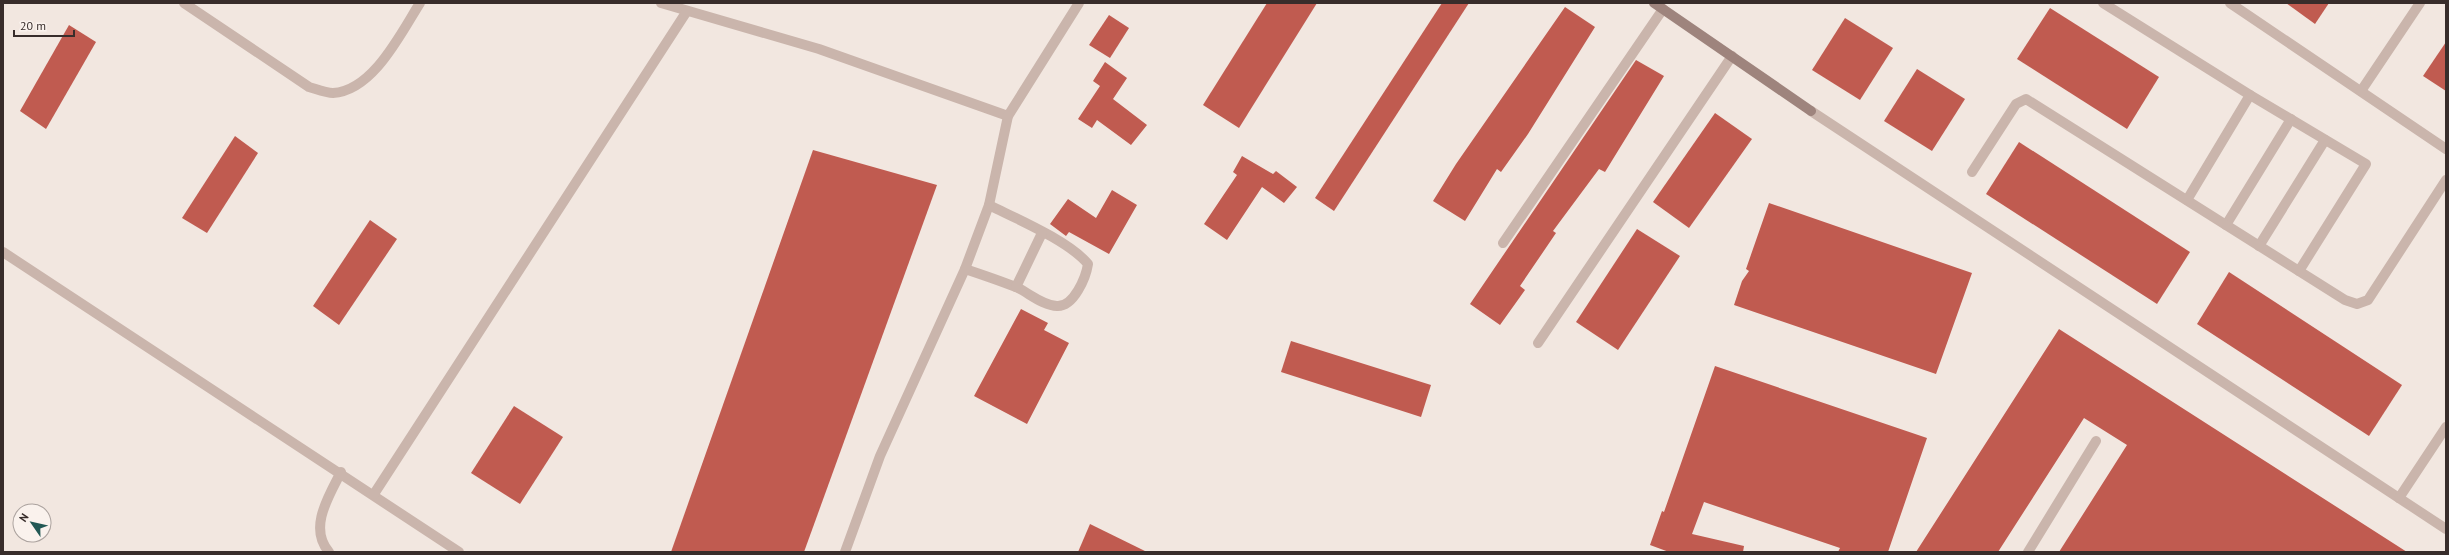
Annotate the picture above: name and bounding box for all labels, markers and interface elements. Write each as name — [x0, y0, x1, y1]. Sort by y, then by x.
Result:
scale bar — [14, 12, 74, 38]
text: 20 m — [20, 18, 46, 33]
north arrow — [12, 503, 52, 543]
text: N — [16, 510, 32, 524]

